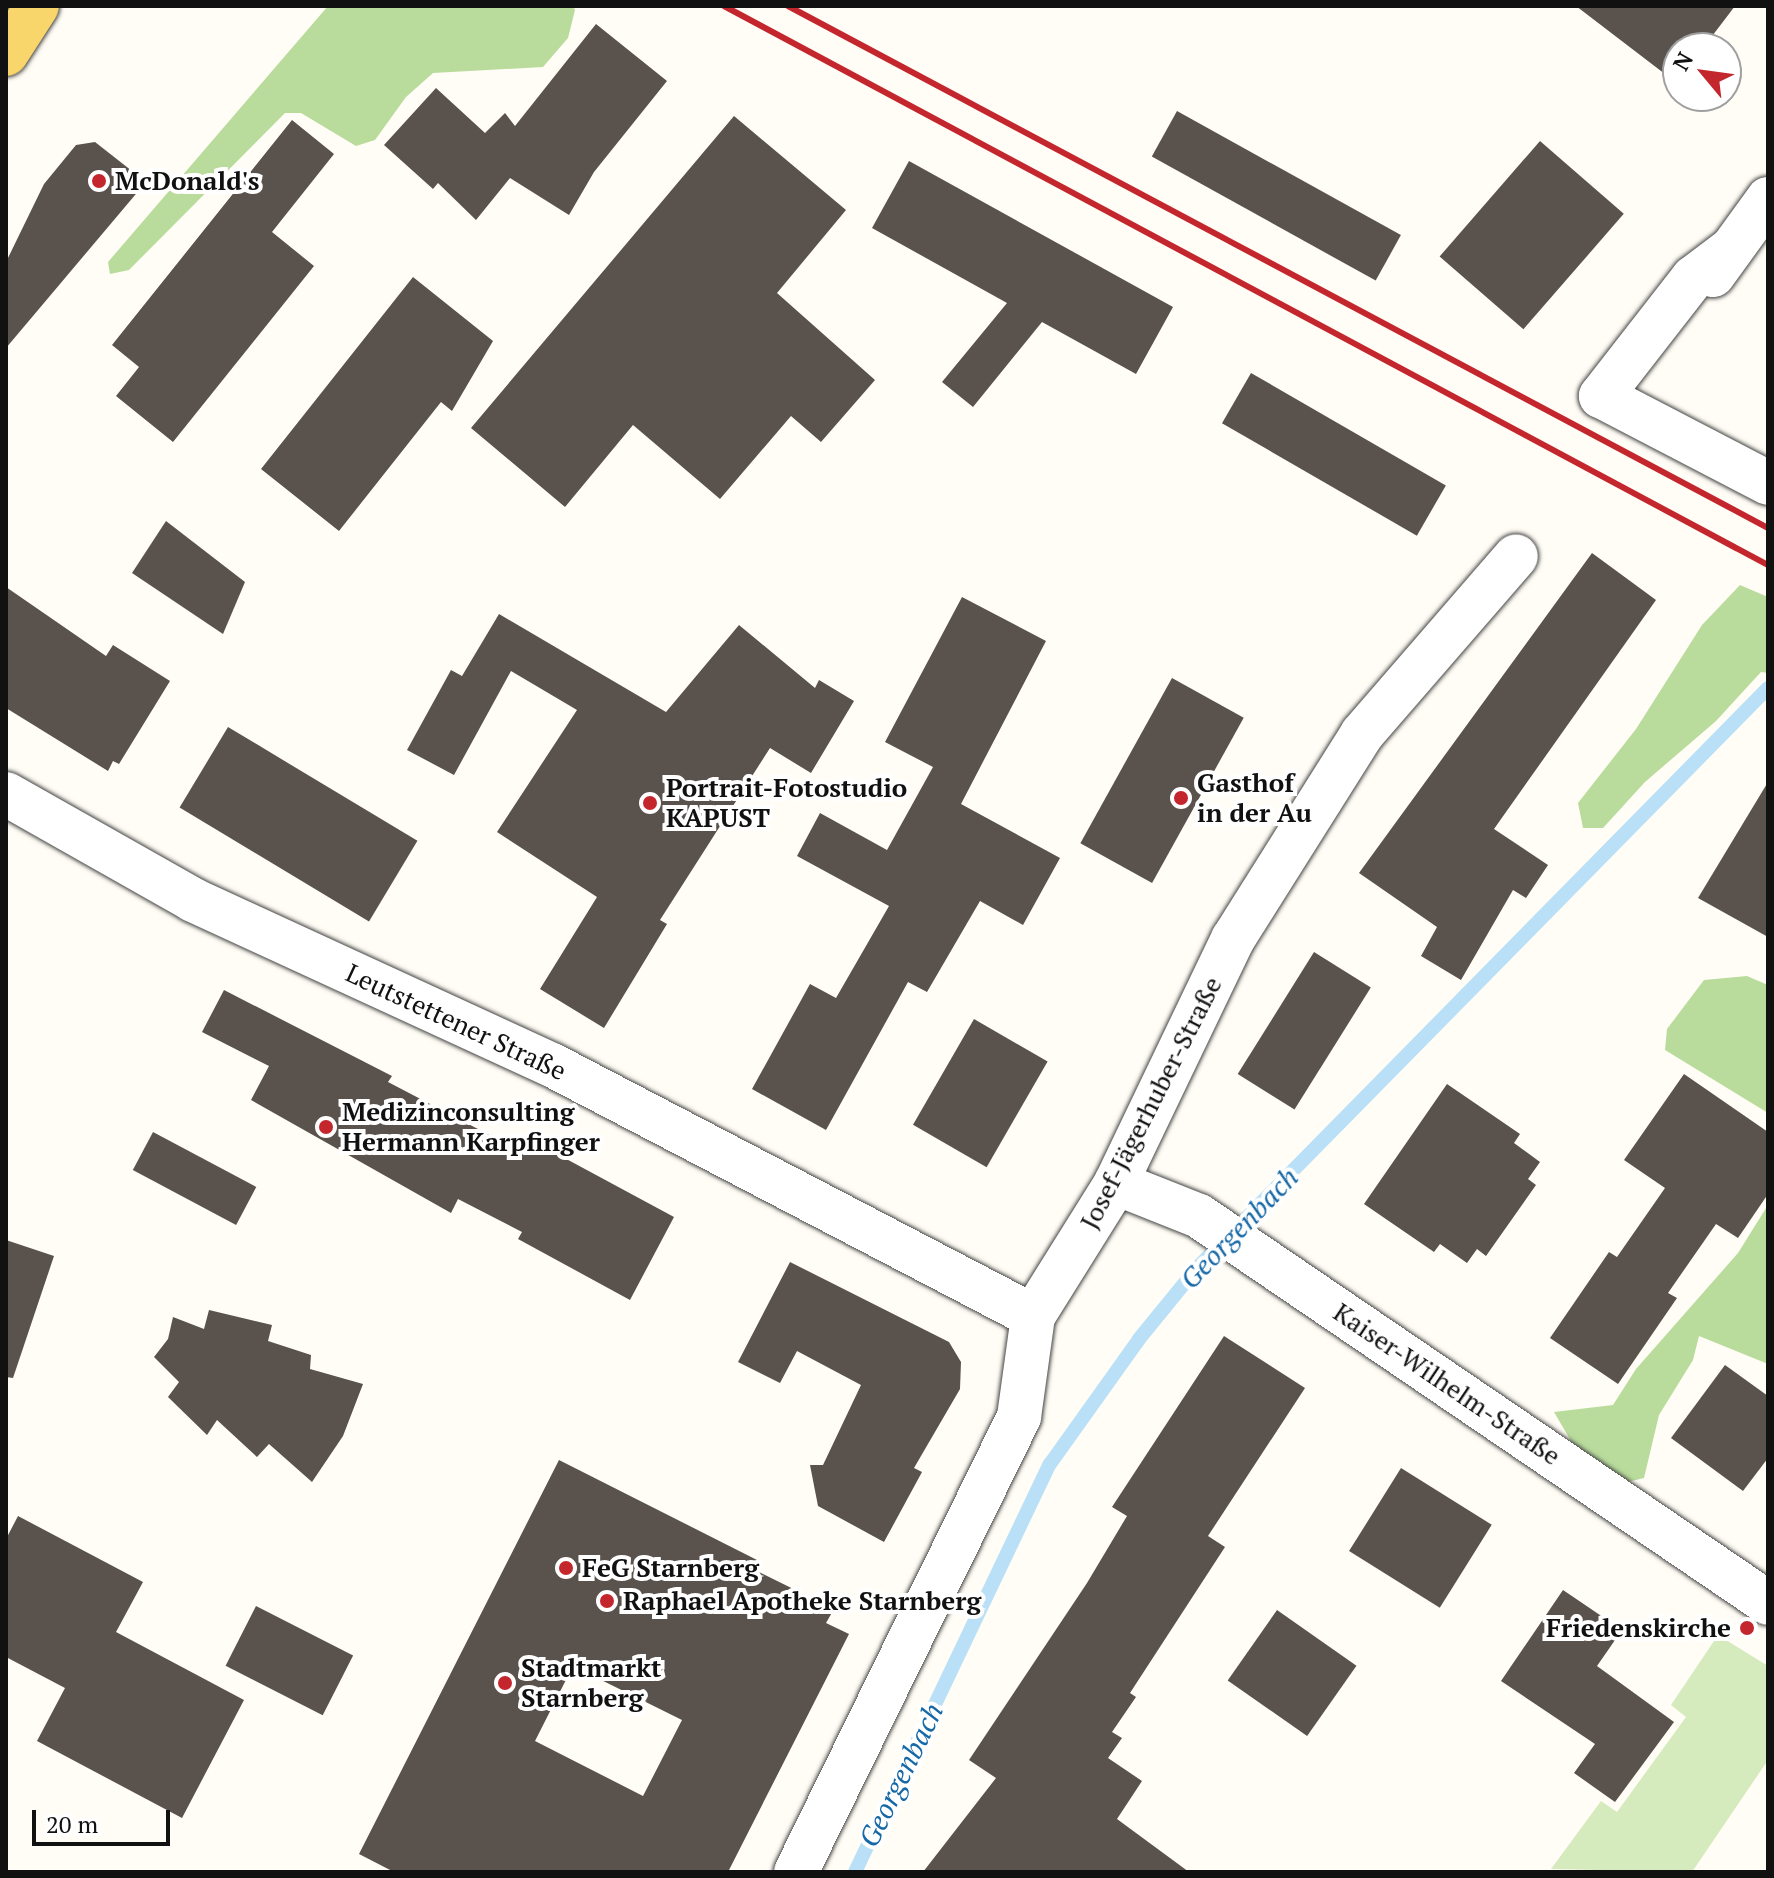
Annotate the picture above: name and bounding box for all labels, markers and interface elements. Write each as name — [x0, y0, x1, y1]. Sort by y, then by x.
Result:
north arrow — [1662, 32, 1742, 112]
text: N — [1666, 47, 1699, 75]
place label: McDonald's — [115, 165, 259, 197]
marker: McDonald's — [90, 172, 108, 190]
place label: Gasthof in der Au — [1197, 767, 1312, 828]
place label: Portrait-Fotostudio KAPUST — [666, 772, 907, 834]
marker: Gasthof in der Au — [1172, 789, 1190, 807]
marker: Portrait-Fotostudio KAPUST — [641, 794, 659, 812]
street label: Leutstettener Straße — [341, 957, 571, 1087]
street label: Josef-Jägerhuber-Straße — [1074, 972, 1228, 1234]
place label: Medizinconsulting Hermann Karpfinger — [342, 1096, 600, 1158]
marker: Medizinconsulting Hermann Karpfinger — [317, 1118, 335, 1136]
water label: Georgenbach — [1173, 1160, 1305, 1296]
street label: Kaiser-Wilhelm-Straße — [1328, 1296, 1566, 1472]
place label: FeG Starnberg — [582, 1552, 759, 1584]
marker: FeG Starnberg — [557, 1559, 575, 1577]
place label: Raphael Apotheke Starnberg — [623, 1585, 981, 1617]
marker: Raphael Apotheke Starnberg — [598, 1592, 616, 1610]
place label: Friedenskirche — [1546, 1612, 1731, 1644]
marker: Friedenskirche — [1738, 1619, 1756, 1637]
place label: Stadtmarkt Starnberg — [521, 1652, 661, 1714]
marker: Stadtmarkt Starnberg — [496, 1674, 514, 1692]
water label: Georgenbach — [852, 1698, 950, 1852]
scale bar — [36, 1794, 174, 1844]
text: 20 m — [46, 1808, 98, 1840]

